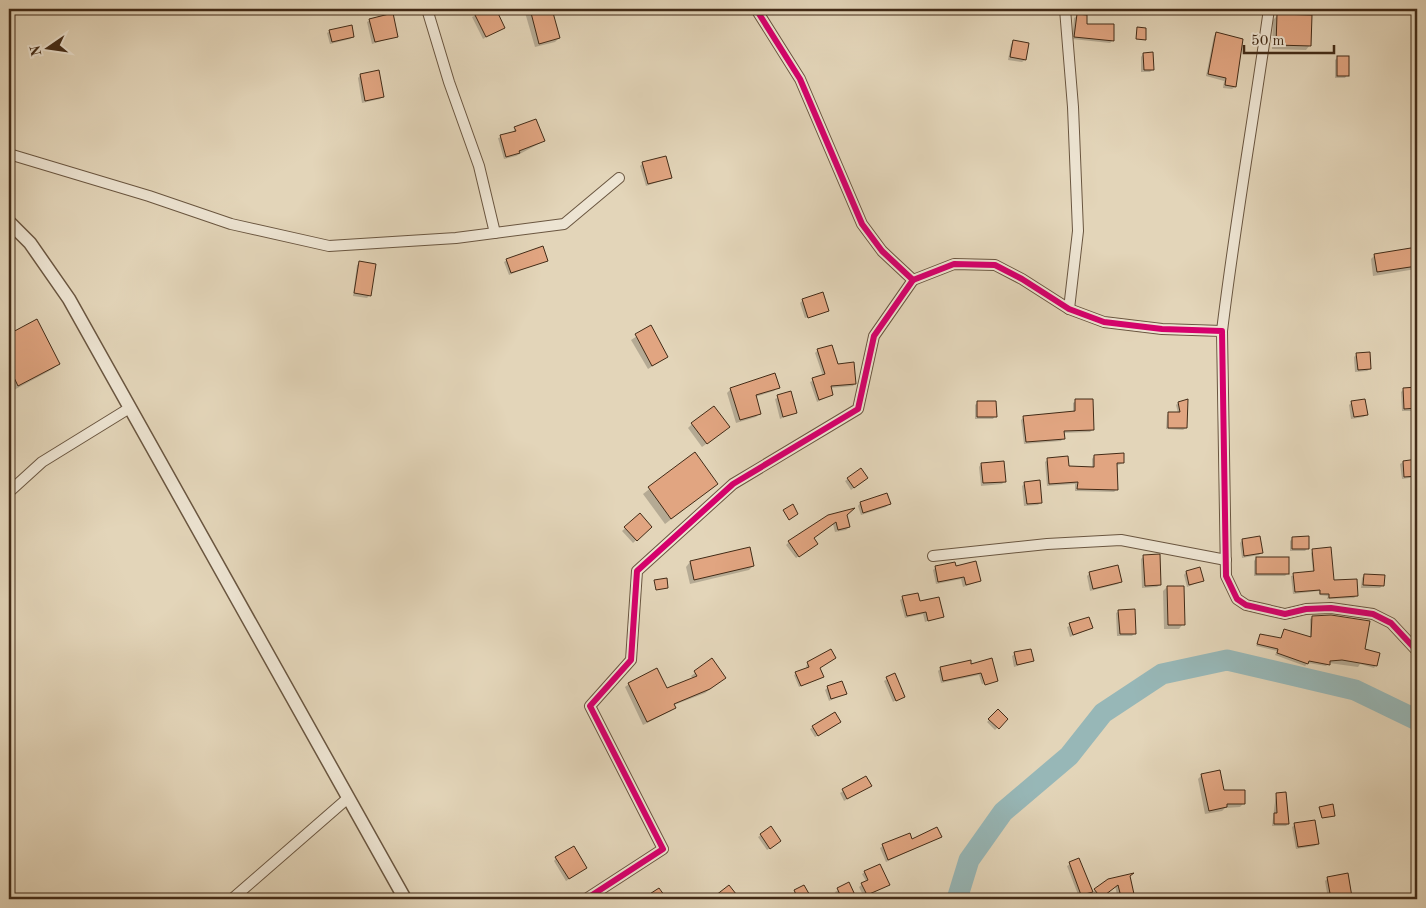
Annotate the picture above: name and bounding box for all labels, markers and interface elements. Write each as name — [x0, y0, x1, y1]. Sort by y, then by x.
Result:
north arrow — [22, 22, 72, 72]
scale bar — [1244, 22, 1334, 54]
text: 50 m — [1251, 34, 1285, 49]
text: N — [28, 44, 44, 57]

